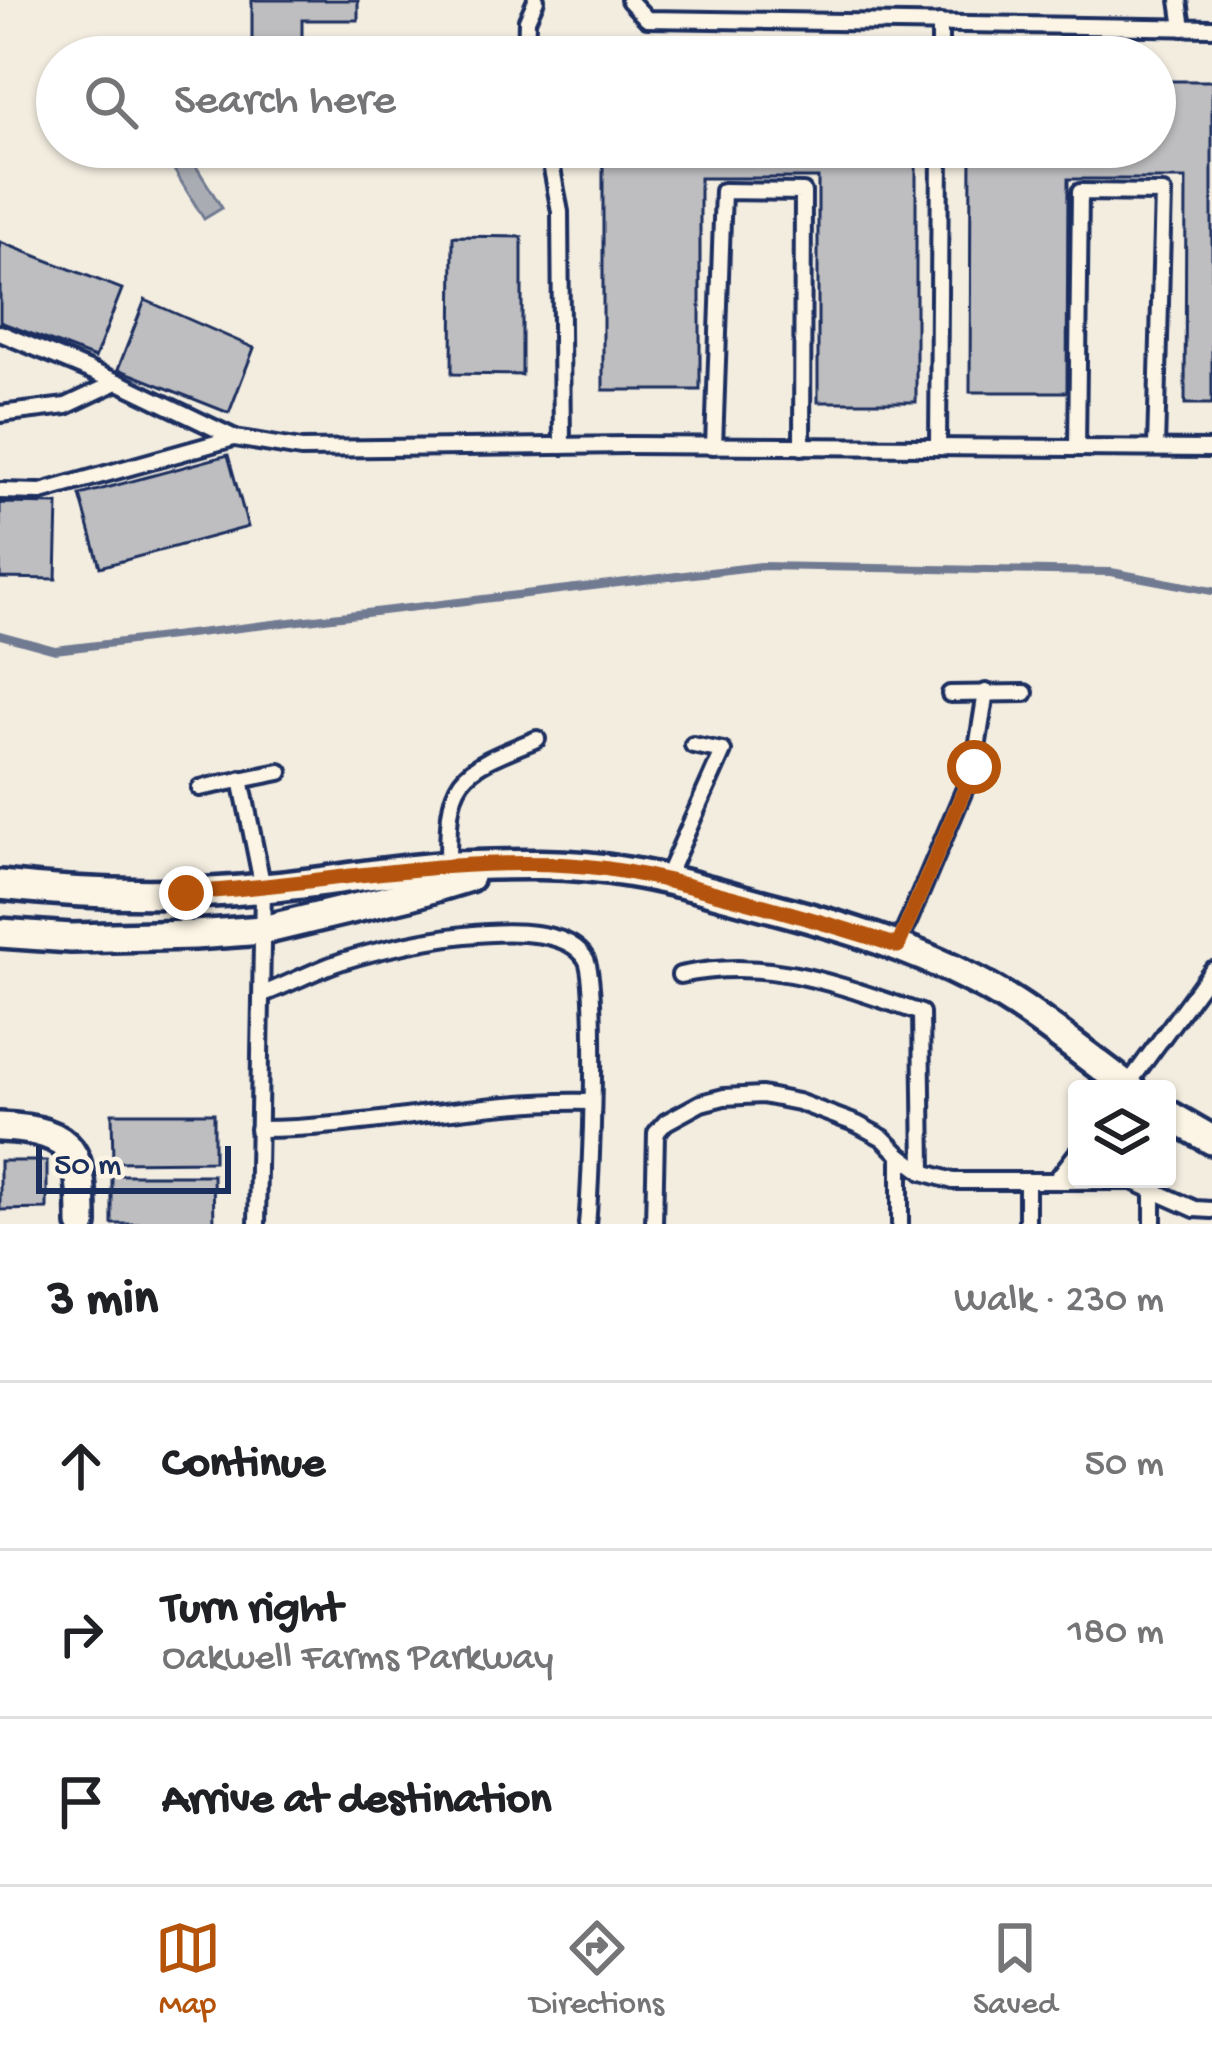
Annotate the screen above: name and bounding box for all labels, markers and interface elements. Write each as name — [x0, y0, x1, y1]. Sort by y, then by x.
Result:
search box — [36, 36, 1176, 168]
icon: search — [78, 69, 144, 135]
text: Search here — [174, 76, 396, 129]
route start — [947, 740, 1001, 794]
route end — [159, 866, 213, 920]
map controls — [1068, 1080, 1176, 1188]
button: layers — [1068, 1080, 1176, 1188]
scale bar — [36, 1140, 231, 1193]
text: 50 m — [54, 1148, 121, 1186]
text: 3 min — [48, 1272, 158, 1332]
text: Walk · 230 m — [954, 1279, 1164, 1325]
icon: ahead — [48, 1433, 114, 1499]
text: Continue — [162, 1439, 325, 1492]
text: 50 m — [1084, 1443, 1164, 1489]
text: Turn right — [162, 1584, 342, 1637]
icon: right — [48, 1601, 114, 1667]
text: 180 m — [1068, 1611, 1164, 1657]
text: Oakwell Farms Parkway — [162, 1637, 553, 1683]
icon: arrive — [48, 1769, 114, 1835]
text: Arrive at destination — [162, 1775, 551, 1828]
tab: Map — [155, 1915, 221, 2025]
tab: Directions — [530, 1915, 664, 2025]
tab: Saved — [973, 1915, 1057, 2025]

